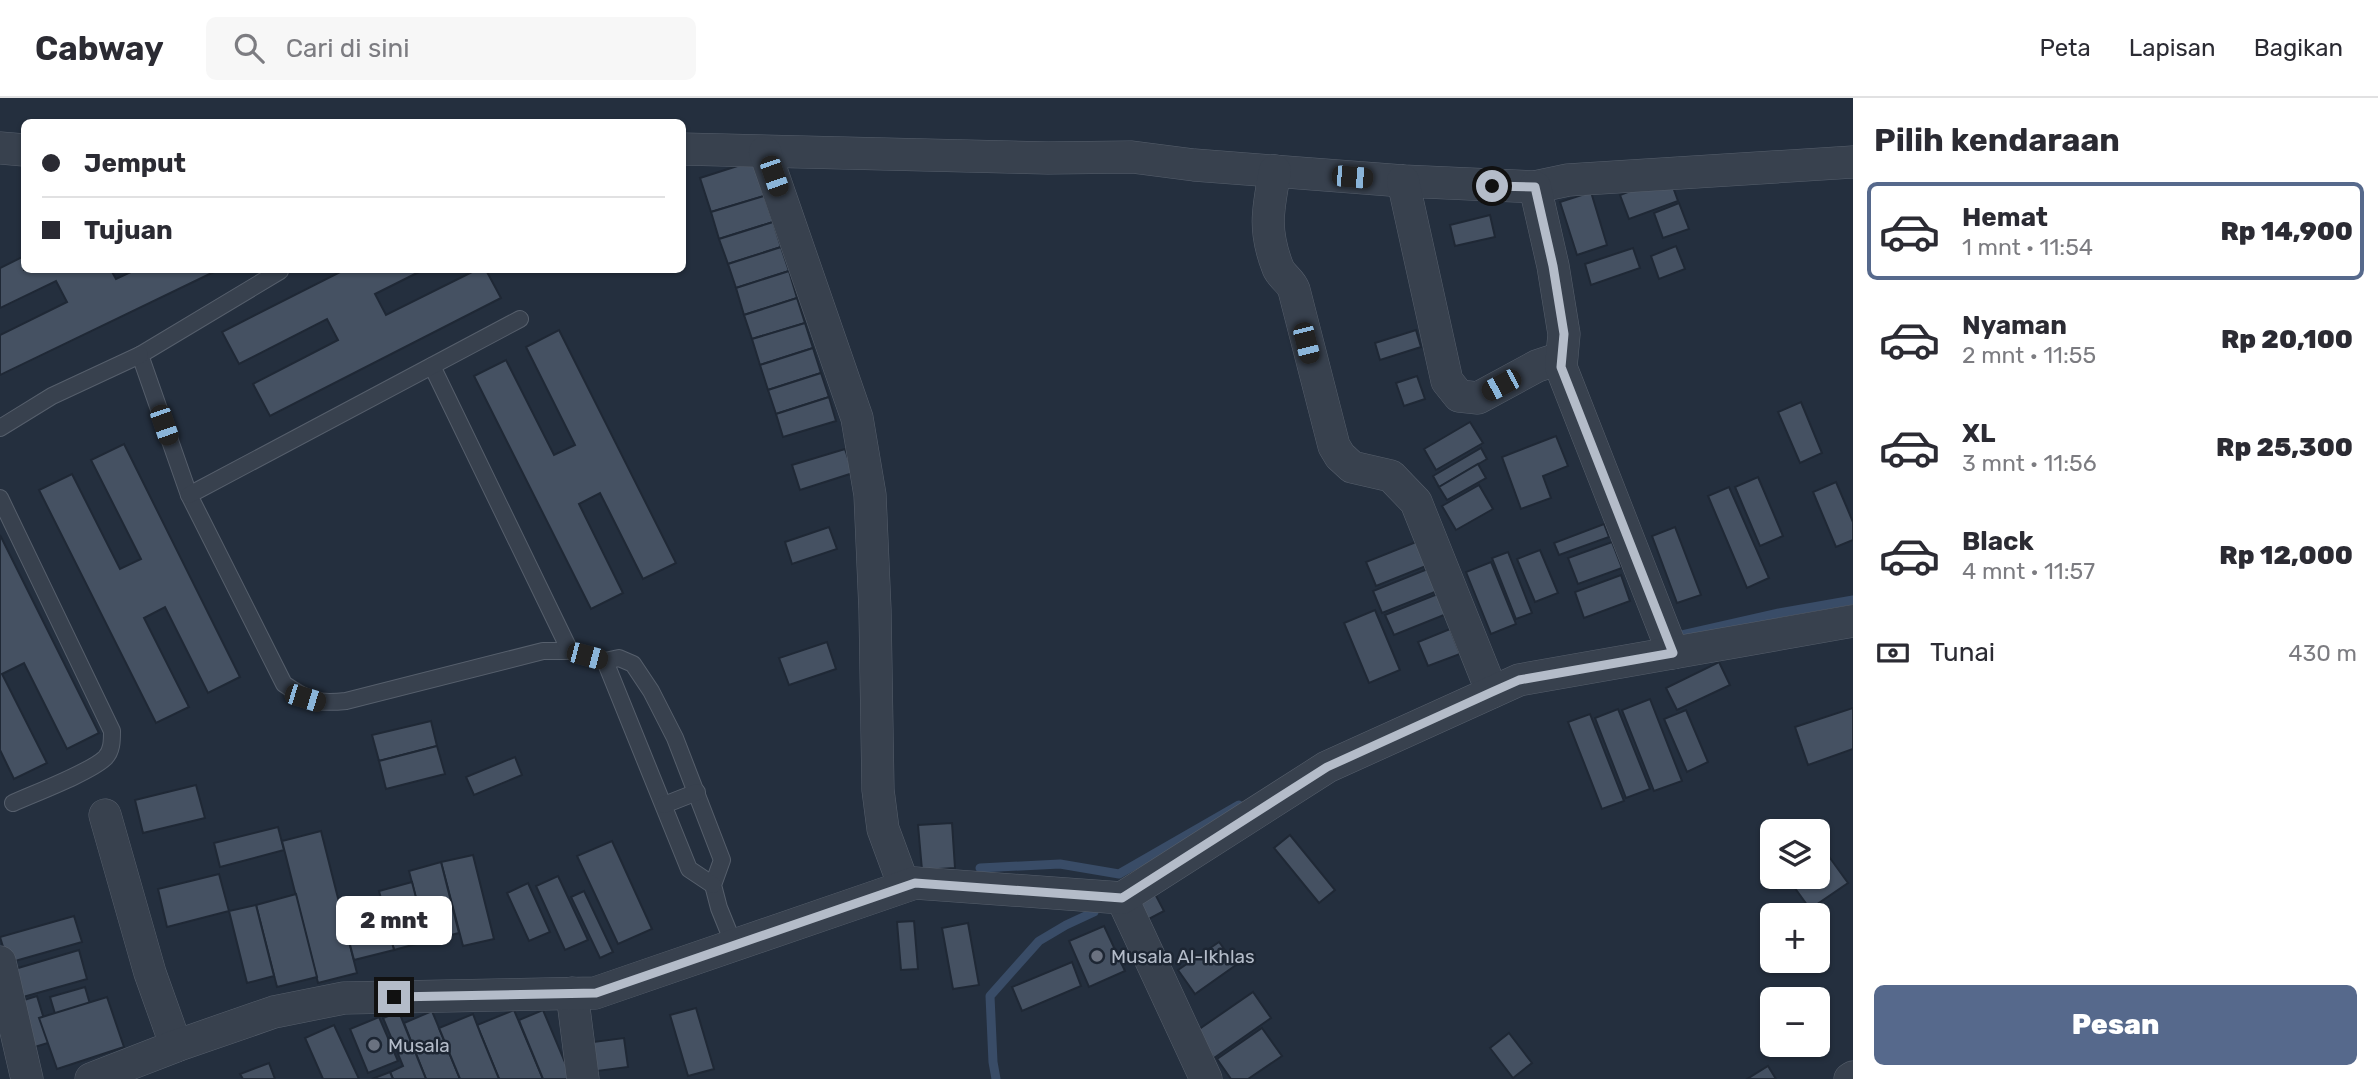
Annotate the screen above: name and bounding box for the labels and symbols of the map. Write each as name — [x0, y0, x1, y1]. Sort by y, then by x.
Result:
car — [758, 153, 791, 199]
car — [1331, 165, 1374, 189]
route start — [1476, 170, 1508, 202]
car — [1291, 320, 1322, 366]
car — [1478, 366, 1525, 404]
car — [148, 402, 181, 448]
car — [564, 640, 611, 672]
car — [282, 682, 329, 714]
callout: 2 mnt — [336, 895, 452, 944]
place label: Musala Al-Ikhlas — [1111, 945, 1255, 968]
marker: Musala Al-Ikhlas — [1089, 948, 1105, 964]
route end — [378, 981, 410, 1013]
place label: Musala — [388, 1034, 450, 1057]
marker: Musala — [366, 1037, 382, 1053]

